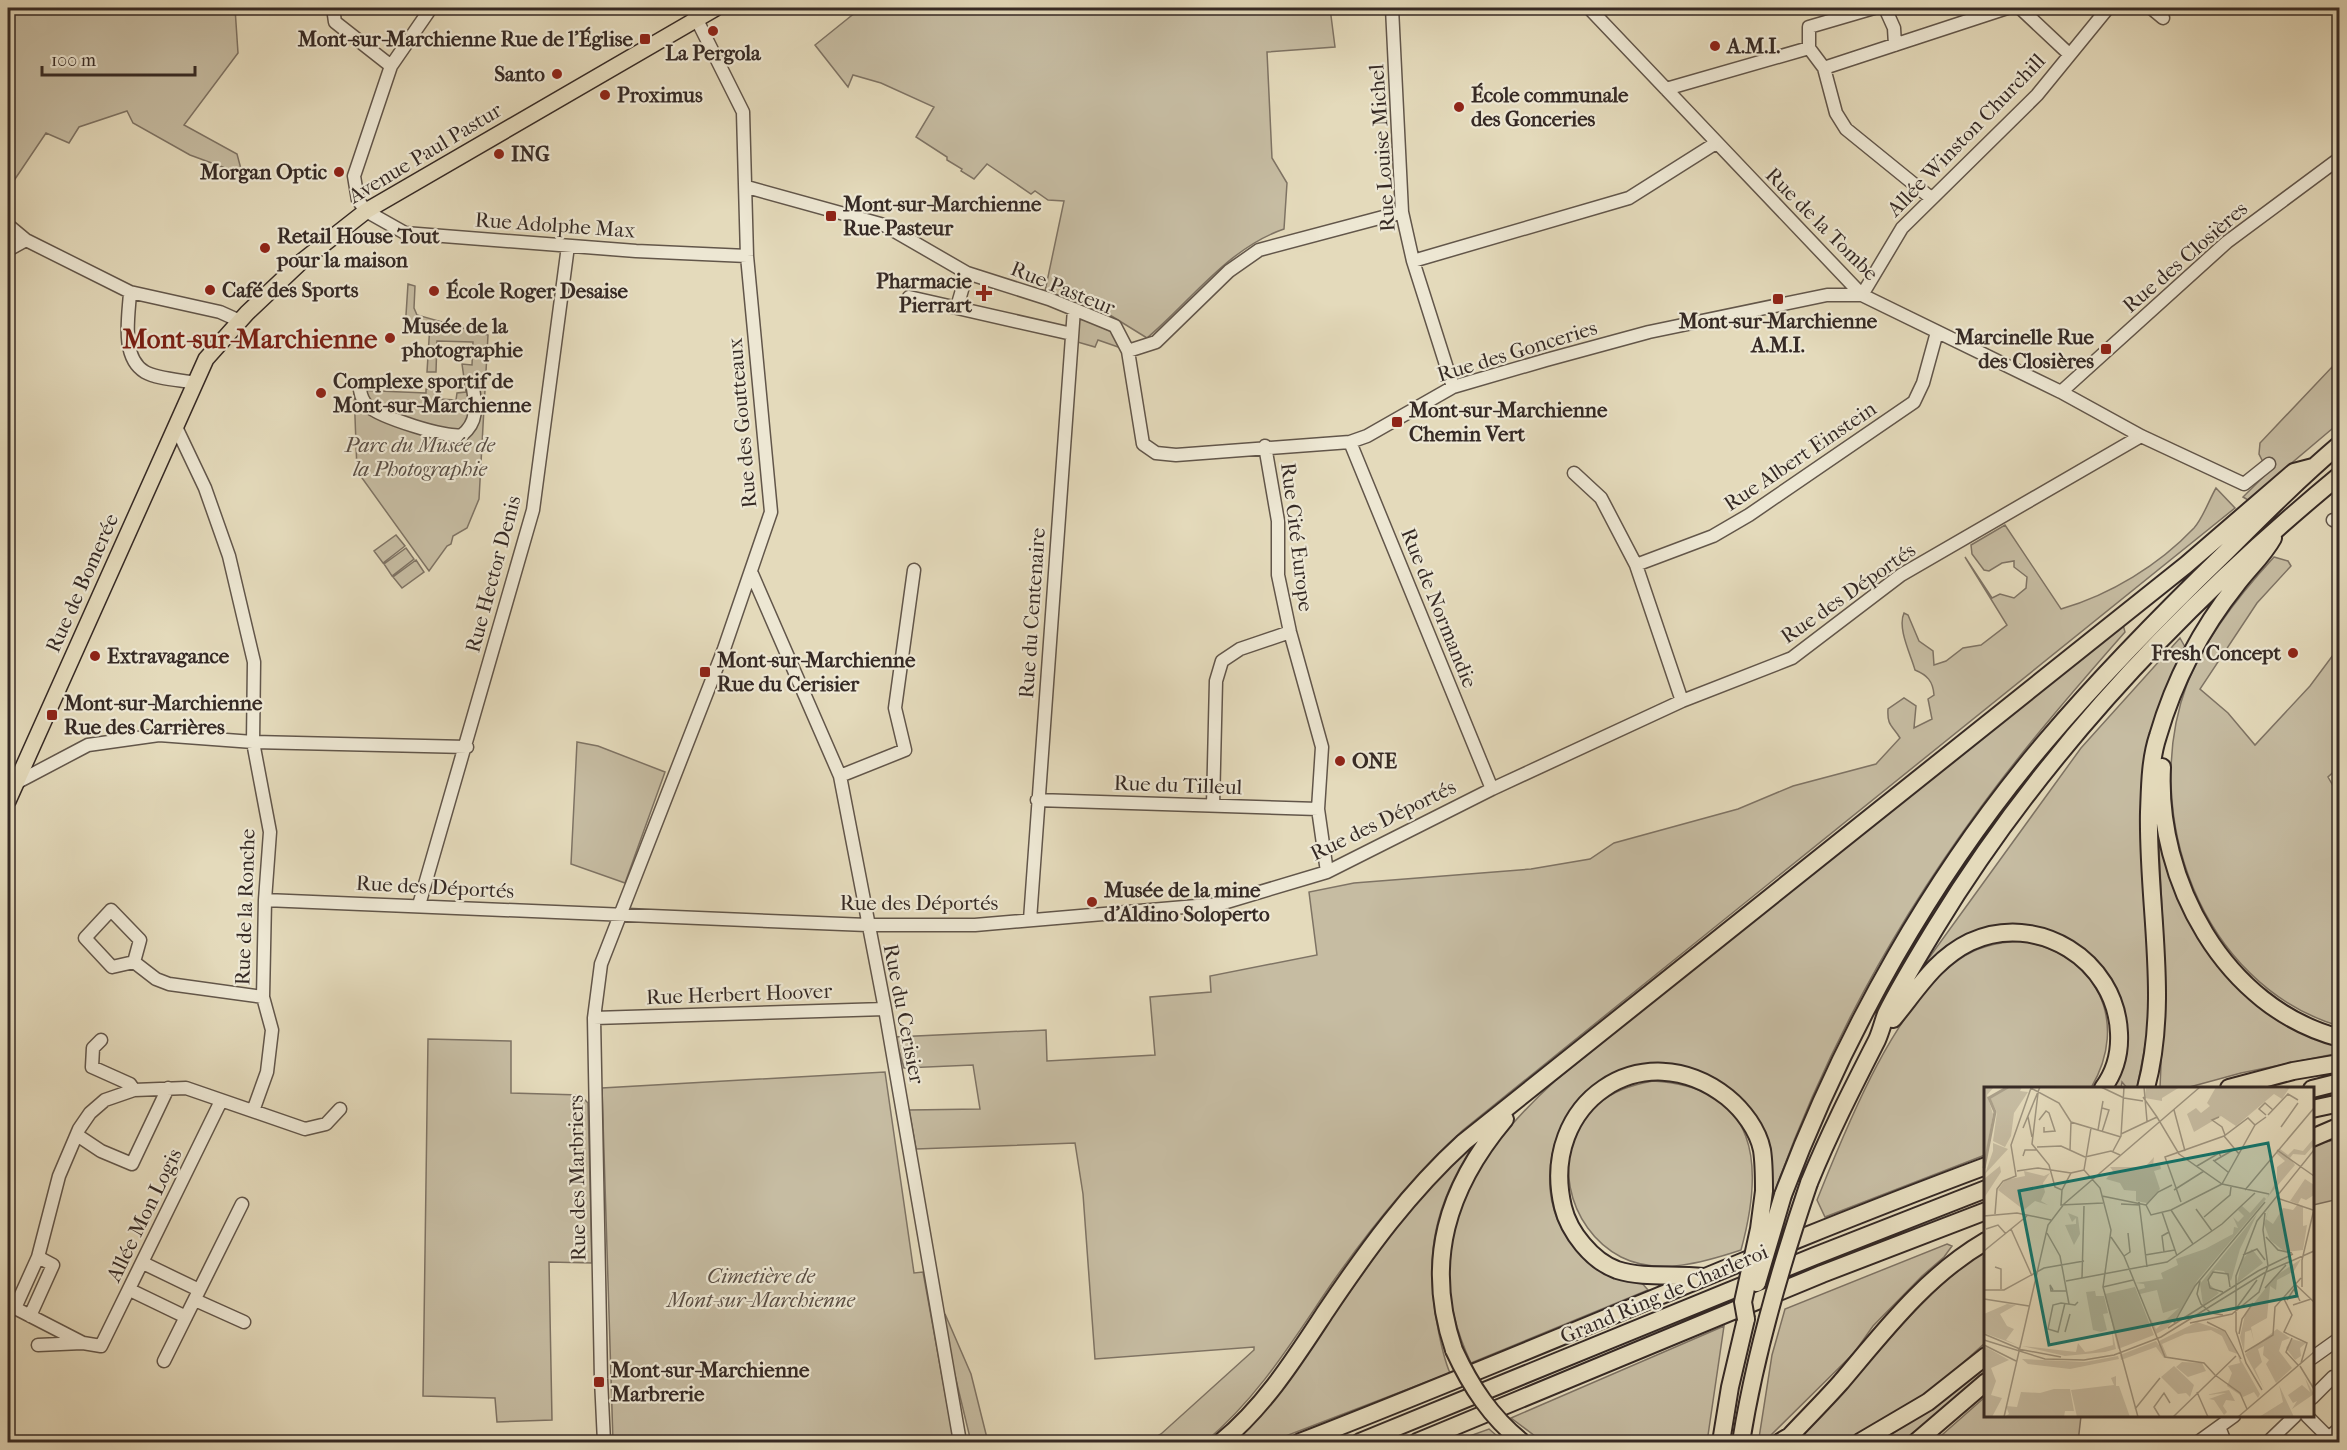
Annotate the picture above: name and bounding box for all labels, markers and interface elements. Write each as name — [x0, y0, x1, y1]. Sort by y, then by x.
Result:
marker: La Pergola — [706, 24, 720, 38]
place label: Mont-sur-Marchienne Rue de l'Église — [297, 26, 634, 51]
marker: Mont-sur-Marchienne Rue de l'Église — [638, 32, 652, 46]
place label: A.M.I. — [1725, 34, 1780, 58]
scale bar — [42, 39, 195, 77]
marker: A.M.I. — [1708, 39, 1722, 53]
place label: La Pergola — [665, 41, 762, 65]
street label: Allée Winston Churchill — [1881, 49, 2050, 222]
text: 100 m — [51, 50, 96, 71]
place label: Santo — [494, 62, 545, 86]
street label: Rue Louise Michel — [1364, 63, 1400, 233]
marker: Santo — [550, 67, 564, 81]
place label: École communale des Gonceries — [1471, 82, 1629, 131]
place label: Proximus — [617, 83, 703, 107]
marker: Proximus — [598, 88, 612, 102]
street label: Avenue Paul Pastur — [343, 98, 506, 209]
marker: École communale des Gonceries — [1452, 100, 1466, 114]
place label: ING — [511, 142, 550, 166]
marker: ING — [492, 147, 506, 161]
place label: Morgan Optic — [199, 160, 327, 184]
street label: Rue de la Tombe — [1761, 163, 1883, 285]
marker: Morgan Optic — [332, 165, 346, 179]
place label: Mont-sur-Marchienne Rue Pasteur — [842, 192, 1042, 240]
street label: Rue des Closières — [2118, 196, 2252, 318]
street label: Rue Adolphe Max — [474, 207, 636, 243]
marker: Mont-sur-Marchienne Rue Pasteur — [824, 209, 838, 223]
place label: Retail House Tout pour la maison — [276, 224, 440, 272]
marker: Retail House Tout pour la maison — [258, 241, 272, 255]
street label: Rue Pasteur — [1007, 256, 1119, 320]
place label: Pharmacie Pierrart — [876, 269, 973, 317]
place label: Café des Sports — [222, 278, 359, 302]
place label: École Roger Desaise — [446, 278, 629, 303]
marker: Café des Sports — [203, 283, 217, 297]
marker: École Roger Desaise — [427, 284, 441, 298]
marker: Pharmacie Pierrart — [977, 286, 991, 300]
marker: Mont-sur-Marchienne A.M.I. — [1771, 292, 1785, 306]
place label: Mont-sur-Marchienne A.M.I. — [1678, 309, 1878, 357]
place label: Musée de la photographie — [401, 314, 524, 362]
street label: Rue des Gonceries — [1434, 315, 1600, 387]
district label: Mont-sur-Marchienne — [123, 323, 378, 355]
place label: Marcinelle Rue des Closières — [1954, 325, 2095, 373]
marker: Musée de la photographie — [383, 331, 397, 345]
street label: Rue des Goutteaux — [723, 337, 761, 509]
marker: Marcinelle Rue des Closières — [2099, 342, 2113, 356]
place label: Complexe sportif de Mont-sur-Marchienne — [332, 369, 532, 417]
marker: Complexe sportif de Mont-sur-Marchienne — [314, 386, 328, 400]
street label: Rue Albert Einstein — [1719, 396, 1881, 516]
place label: Mont-sur-Marchienne Chemin Vert — [1408, 398, 1608, 446]
marker: Mont-sur-Marchienne Chemin Vert — [1390, 415, 1404, 429]
park label: Parc du Musée de la Photographie — [344, 433, 495, 481]
street label: Rue Cité Europe — [1276, 461, 1318, 613]
street label: Rue Hector Denis — [460, 493, 526, 655]
street label: Rue de Bomerée — [41, 510, 123, 656]
street label: Rue de Normandie — [1396, 525, 1482, 691]
street label: Rue du Centenaire — [1014, 527, 1050, 699]
street label: Rue des Déportés — [1776, 538, 1920, 648]
place label: Fresh Concept — [2150, 641, 2281, 665]
place label: Extravagance — [107, 644, 230, 668]
marker: Fresh Concept — [2286, 646, 2300, 660]
place label: Mont-sur-Marchienne Rue du Cerisier — [716, 648, 916, 696]
marker: Extravagance — [88, 649, 102, 663]
marker: Mont-sur-Marchienne Rue du Cerisier — [698, 665, 712, 679]
place label: Mont-sur-Marchienne Rue des Carrières — [63, 691, 263, 739]
marker: Mont-sur-Marchienne Rue des Carrières — [45, 708, 59, 722]
place label: ONE — [1352, 749, 1397, 773]
marker: ONE — [1333, 754, 1347, 768]
street label: Rue du Tilleul — [1113, 771, 1243, 799]
street label: Rue des Déportés — [1306, 774, 1460, 866]
street label: Rue de la Ronche — [230, 828, 260, 986]
street label: Rue des Déportés — [355, 871, 515, 903]
place label: Musée de la mine d'Aldino Soloperto — [1103, 878, 1270, 926]
street label: Rue des Déportés — [840, 891, 999, 915]
marker: Musée de la mine d'Aldino Soloperto — [1085, 895, 1099, 909]
street label: Rue du Cerisier — [879, 942, 929, 1086]
street label: Rue Herbert Hoover — [645, 979, 833, 1009]
inset map — [1984, 1087, 2314, 1417]
street label: Rue des Marbriers — [564, 1094, 590, 1261]
street label: Allée Mon Logis — [101, 1144, 187, 1286]
street label: Grand Ring de Charleroi — [1557, 1239, 1771, 1349]
park label: Cimetière de Mont-sur-Marchienne — [665, 1264, 855, 1312]
place label: Mont-sur-Marchienne Marbrerie — [610, 1358, 810, 1406]
marker: Mont-sur-Marchienne Marbrerie — [592, 1375, 606, 1389]

